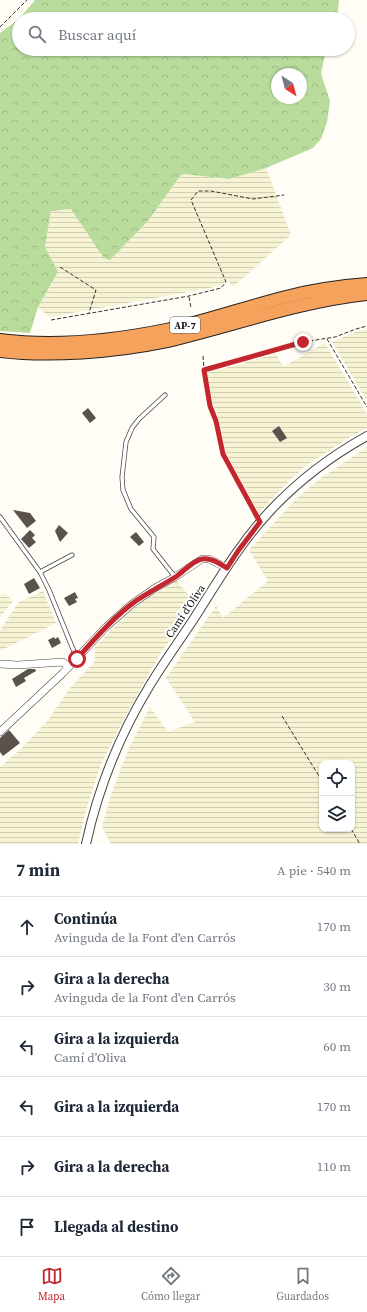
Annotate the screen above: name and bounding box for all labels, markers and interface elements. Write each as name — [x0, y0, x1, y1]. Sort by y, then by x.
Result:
search box — [12, 12, 355, 56]
icon: search — [26, 23, 48, 45]
text: Buscar aquí — [58, 24, 136, 45]
north arrow — [271, 68, 307, 104]
road number: AP-7 — [170, 317, 200, 333]
route end — [294, 333, 312, 351]
street label: Camí d’Oliva — [162, 581, 209, 641]
route start — [68, 650, 86, 668]
map controls — [319, 760, 355, 832]
button: locate — [319, 760, 355, 796]
button: layers — [319, 796, 355, 832]
text: 7 min — [16, 858, 60, 882]
text: A pie · 540 m — [277, 862, 351, 879]
text: Continúa — [54, 908, 117, 929]
icon: ahead — [16, 916, 38, 938]
text: 170 m — [317, 918, 351, 935]
text: Avinguda de la Font d'en Carrós — [54, 929, 236, 946]
text: Gira a la derecha — [54, 968, 169, 989]
icon: right — [16, 976, 38, 998]
text: 30 m — [323, 978, 351, 995]
text: Avinguda de la Font d'en Carrós — [54, 989, 236, 1006]
text: Gira a la izquierda — [54, 1028, 179, 1049]
icon: left — [16, 1036, 38, 1058]
text: 60 m — [323, 1038, 351, 1055]
text: Camí d’Oliva — [54, 1049, 126, 1066]
icon: left — [16, 1096, 38, 1118]
text: Gira a la izquierda — [54, 1096, 179, 1117]
text: 170 m — [317, 1098, 351, 1115]
icon: right — [16, 1156, 38, 1178]
text: Gira a la derecha — [54, 1156, 169, 1177]
text: 110 m — [317, 1158, 351, 1175]
icon: arrive — [16, 1216, 38, 1238]
text: Llegada al destino — [54, 1216, 179, 1237]
tab: Mapa — [38, 1265, 65, 1304]
tab: Cómo llegar — [141, 1265, 200, 1304]
tab: Guardados — [276, 1265, 329, 1304]

